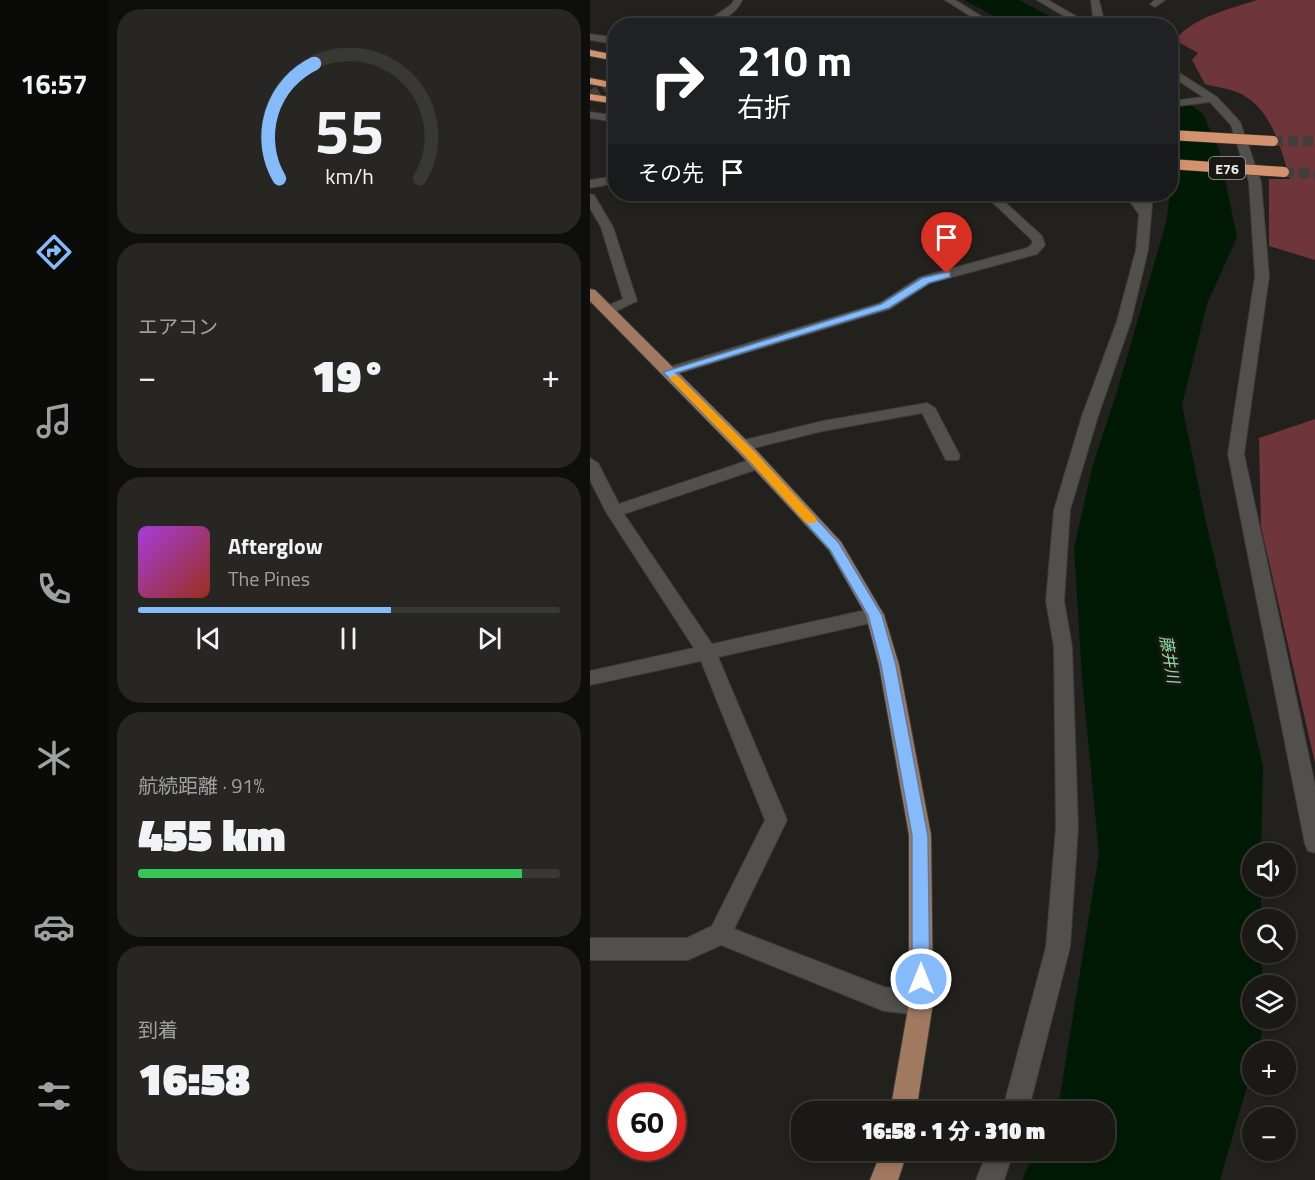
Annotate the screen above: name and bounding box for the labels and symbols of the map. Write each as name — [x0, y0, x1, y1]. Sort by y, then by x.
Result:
road number: E76 — [1209, 157, 1245, 179]
pin — [921, 212, 972, 274]
water label: 藤井川 — [1154, 633, 1186, 687]
position arrow — [889, 947, 953, 1011]
speed limit sign: 60 — [608, 1083, 686, 1161]

